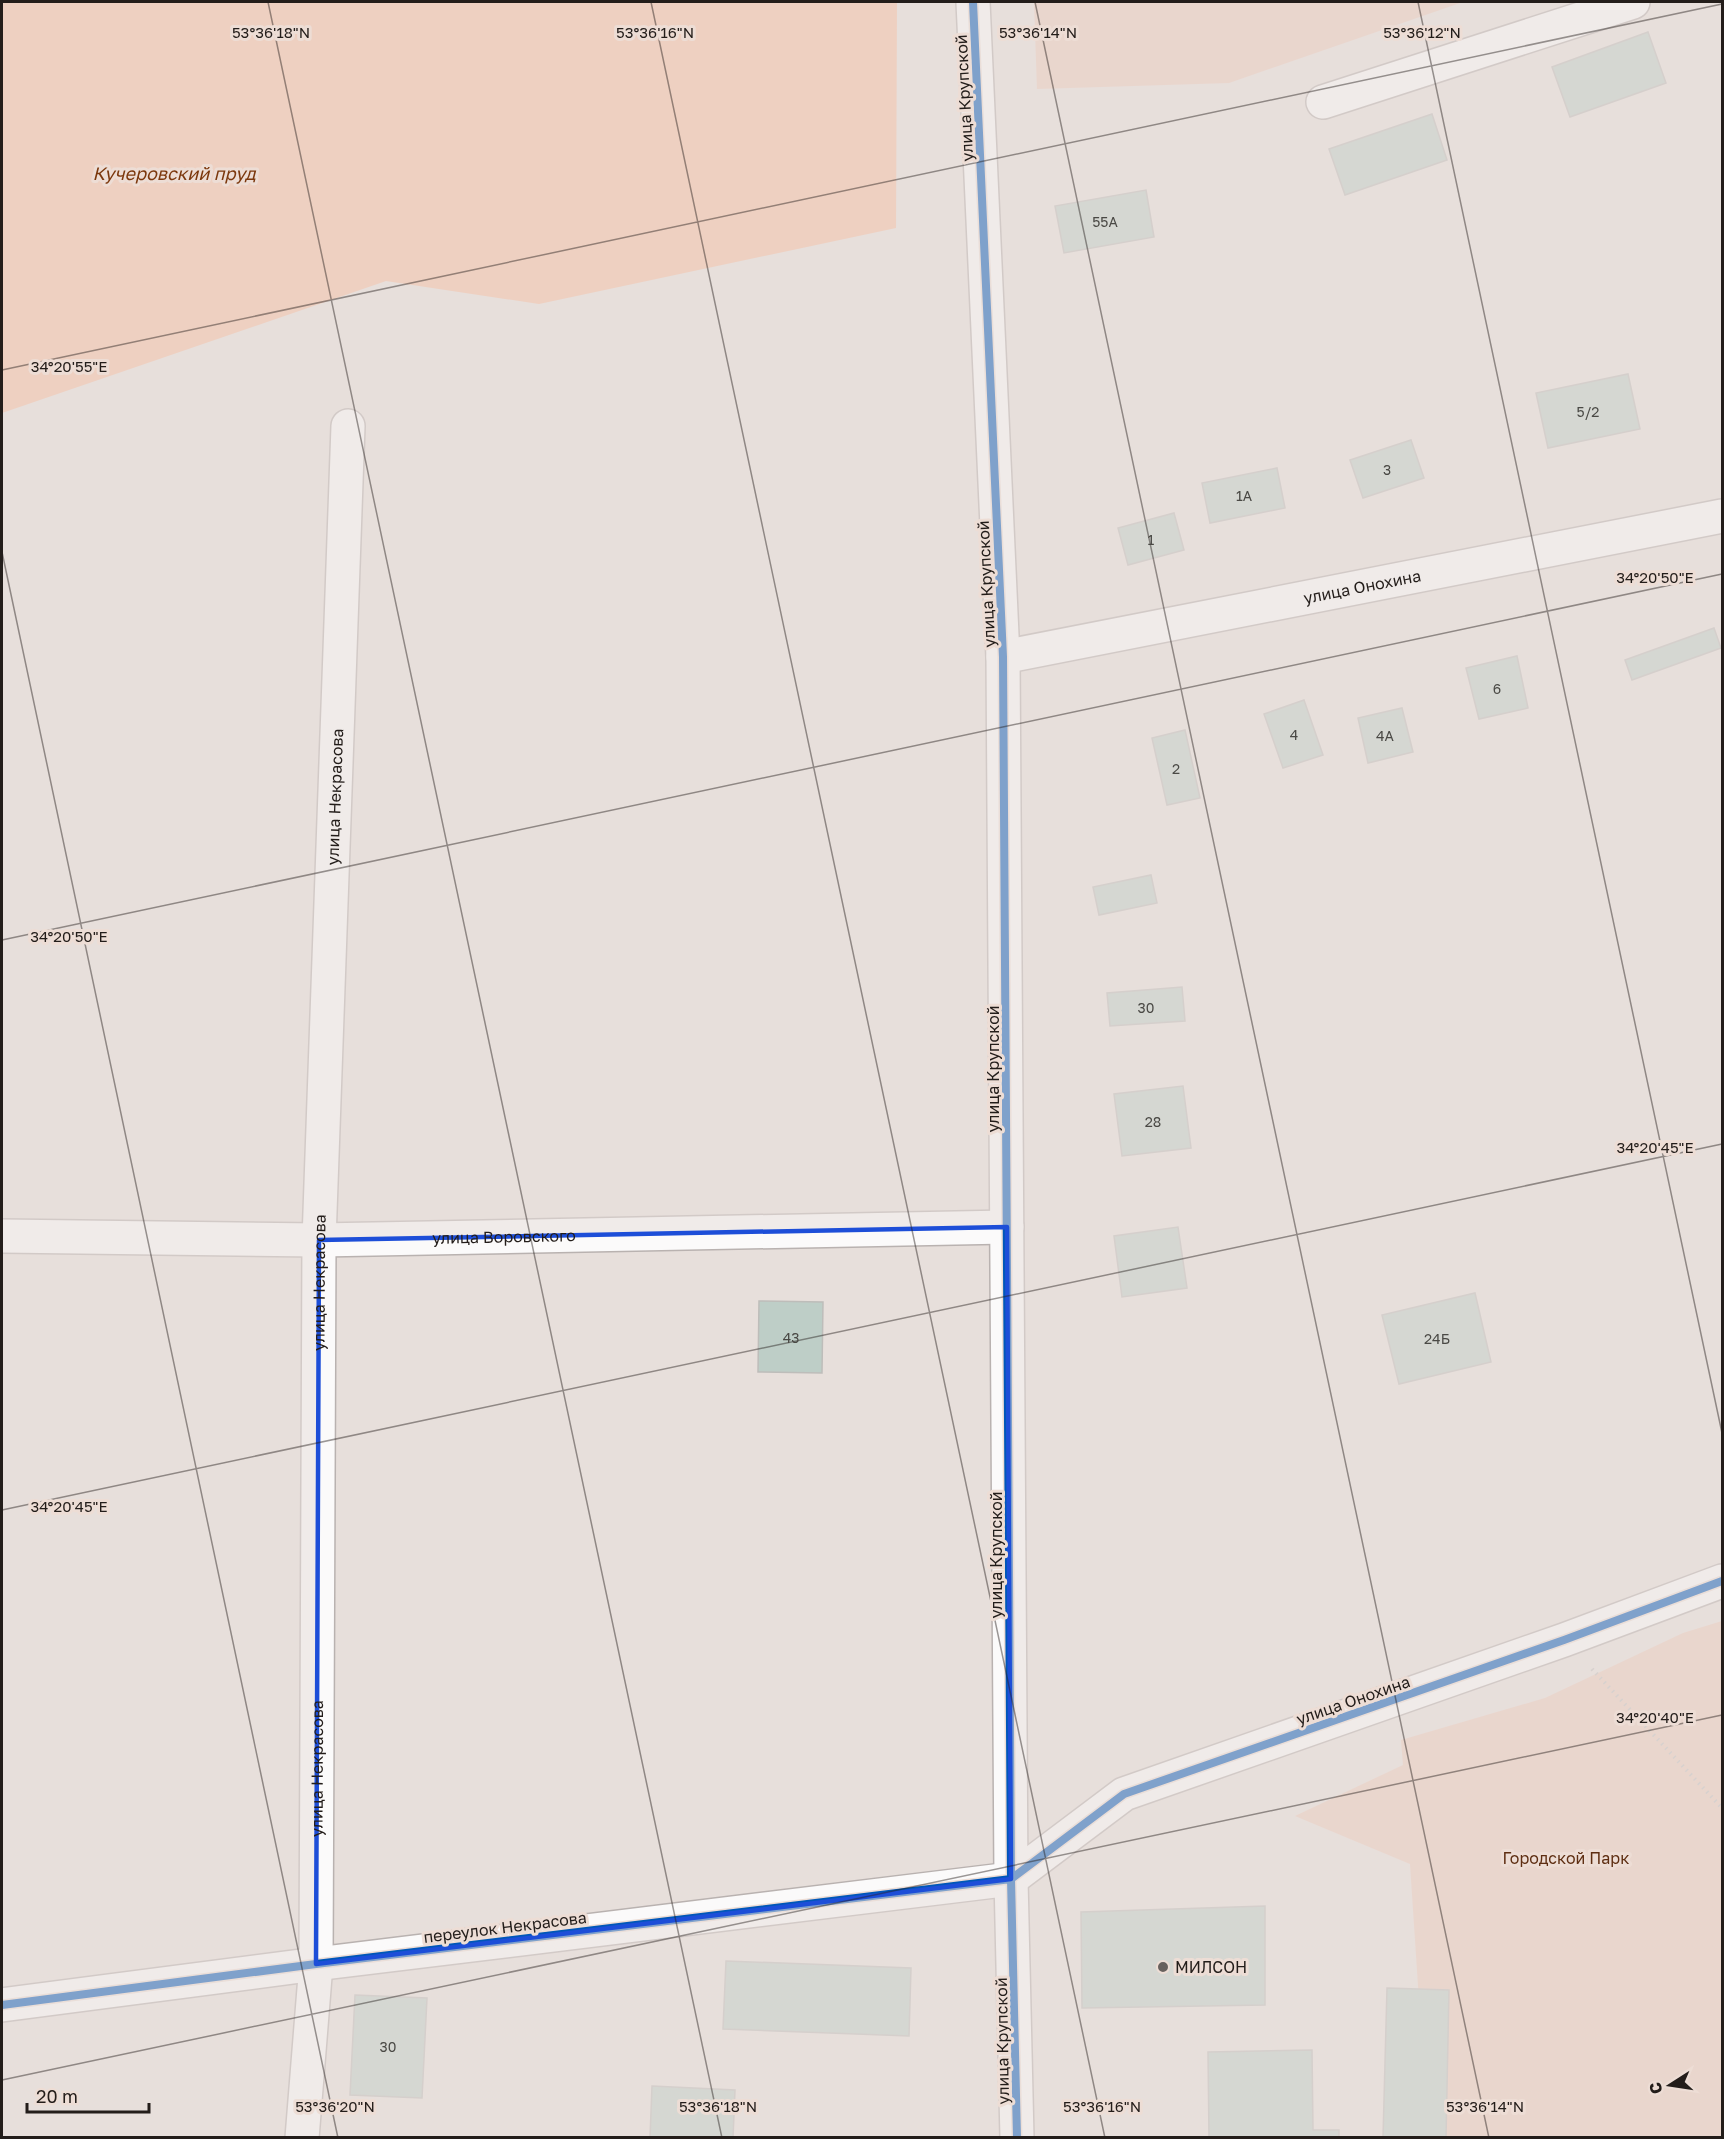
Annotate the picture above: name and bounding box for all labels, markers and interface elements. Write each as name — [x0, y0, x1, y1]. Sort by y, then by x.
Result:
text: 53°36'18"N — [232, 23, 310, 41]
text: 53°36'16"N — [616, 23, 694, 41]
text: 53°36'14"N — [999, 23, 1077, 41]
text: 53°36'12"N — [1383, 23, 1461, 41]
street label: улица Крупской — [951, 34, 977, 162]
water label: Кучеровский пруд — [92, 162, 257, 184]
house number: 55А — [1092, 213, 1118, 230]
text: 34°20'55"E — [31, 357, 107, 375]
house number: 5/2 — [1577, 403, 1599, 420]
house number: 3 — [1383, 461, 1391, 478]
house number: 1А — [1236, 487, 1253, 504]
street label: улица Крупской — [973, 520, 999, 648]
house number: 1 — [1148, 531, 1155, 548]
street label: улица Онохина — [1302, 565, 1423, 608]
text: 34°20'50"E — [1616, 568, 1694, 586]
house number: 6 — [1493, 680, 1501, 697]
house number: 4 — [1290, 726, 1298, 743]
house number: 4А — [1376, 727, 1395, 744]
street label: улица Некрасова — [322, 728, 347, 866]
house number: 2 — [1172, 760, 1180, 777]
text: 34°20'50"E — [30, 927, 108, 945]
house number: 30 — [1138, 999, 1154, 1016]
street label: улица Крупской — [983, 1005, 1003, 1133]
house number: 28 — [1145, 1113, 1161, 1130]
text: 34°20'45"E — [1616, 1138, 1694, 1156]
street label: улица Некрасова — [309, 1214, 330, 1351]
street label: улица Воровского — [432, 1225, 576, 1248]
house number: 43 — [783, 1329, 799, 1346]
house number: 24Б — [1424, 1330, 1450, 1347]
street label: улица Крупской — [986, 1491, 1006, 1619]
text: 34°20'45"E — [30, 1497, 108, 1515]
street label: улица Онохина — [1293, 1671, 1413, 1729]
street label: улица Некрасова — [307, 1700, 327, 1837]
text: 34°20'40"E — [1616, 1708, 1694, 1726]
park label: Городской Парк — [1503, 1848, 1629, 1868]
street label: переулок Некрасова — [422, 1907, 588, 1947]
place label: МИЛСОН — [1175, 1957, 1247, 1977]
marker: МИЛСОН — [1156, 1960, 1170, 1974]
street label: улица Крупской — [991, 1977, 1013, 2105]
house number: 30 — [380, 2038, 396, 2055]
north arrow — [1640, 2055, 1700, 2115]
scale bar — [27, 2076, 148, 2114]
text: С — [1644, 2080, 1666, 2096]
text: 20 m — [36, 2085, 78, 2107]
text: 53°36'20"N — [295, 2097, 375, 2115]
text: 53°36'18"N — [679, 2097, 757, 2115]
text: 53°36'16"N — [1063, 2097, 1141, 2115]
text: 53°36'14"N — [1446, 2097, 1524, 2115]

